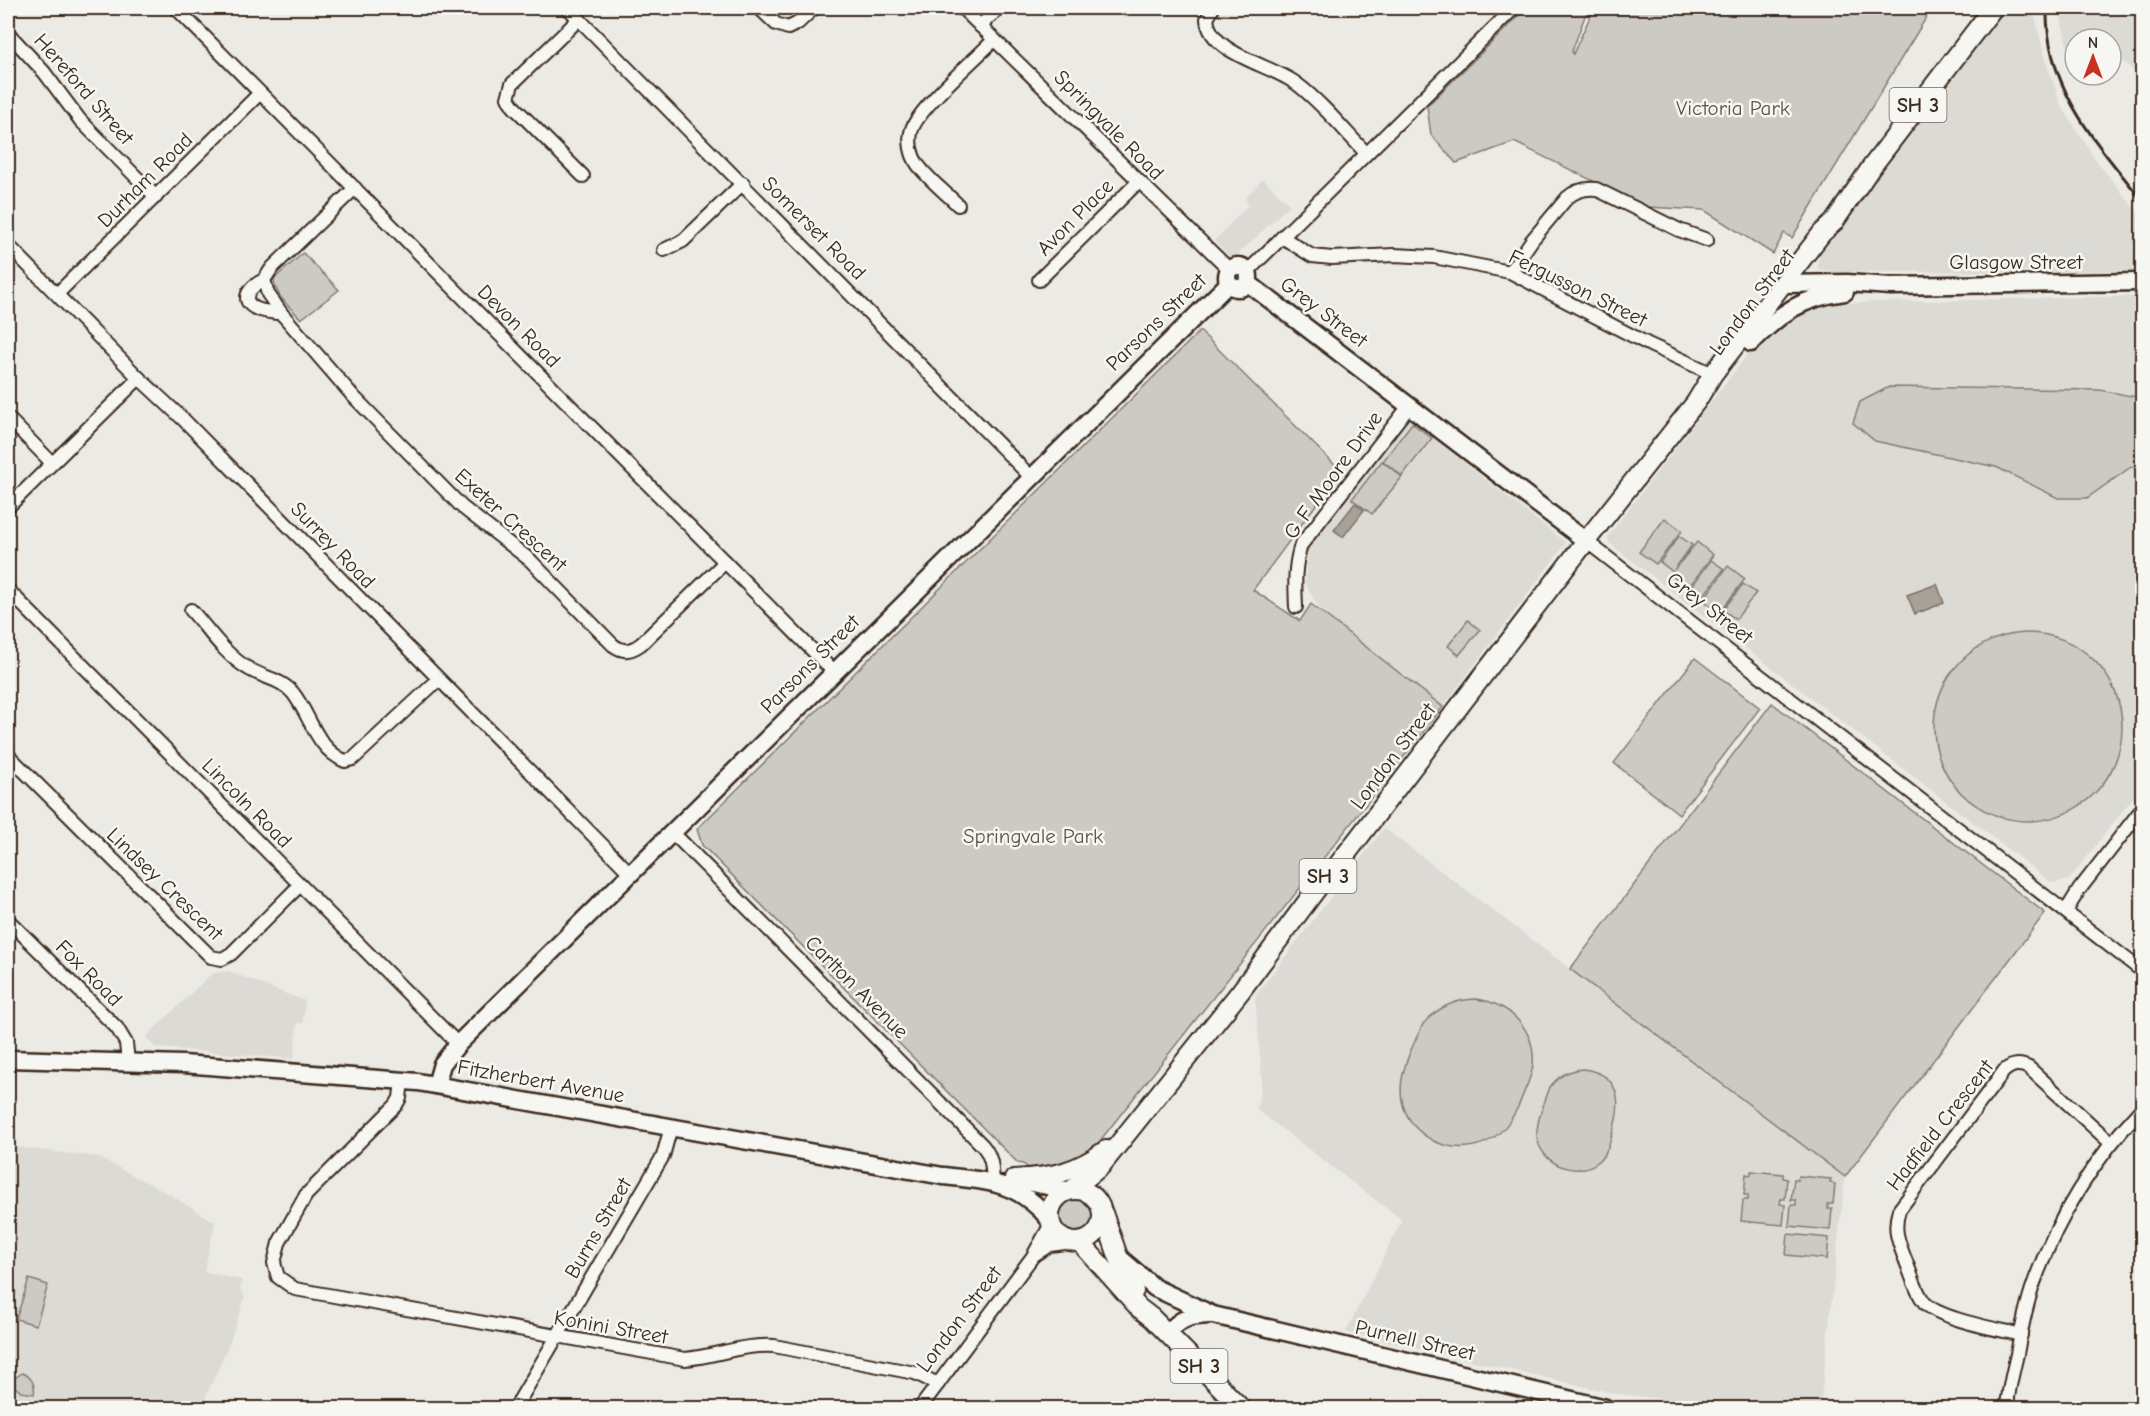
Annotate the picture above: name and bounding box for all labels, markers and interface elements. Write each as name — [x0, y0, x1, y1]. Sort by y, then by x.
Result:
north arrow — [2063, 27, 2123, 87]
street label: Hereford Street — [29, 29, 139, 150]
text: N — [2088, 34, 2098, 52]
street label: Springvale Road — [1049, 65, 1169, 185]
road number: SH 3 — [1890, 88, 1946, 122]
park label: Victoria Park — [1676, 96, 1790, 120]
street label: Durham Road — [93, 128, 197, 232]
street label: Somerset Road — [757, 171, 871, 285]
street label: Avon Place — [1032, 174, 1118, 260]
street label: Fergusson Street — [1505, 244, 1652, 332]
street label: London Street — [1704, 244, 1800, 360]
street label: Glasgow Street — [1949, 250, 2084, 274]
street label: Parsons Street — [1101, 268, 1212, 376]
street label: Grey Street — [1276, 272, 1373, 353]
street label: Devon Road — [473, 280, 565, 372]
street label: G F Moore Drive — [1279, 407, 1387, 543]
street label: Exeter Crescent — [450, 463, 573, 577]
street label: Surrey Road — [286, 497, 380, 593]
street label: Grey Street — [1662, 567, 1759, 650]
street label: Parsons Street — [756, 609, 865, 718]
street label: London Street — [1345, 698, 1441, 814]
street label: Lincoln Road — [197, 753, 297, 853]
street label: Lindsey Crescent — [102, 823, 229, 946]
park label: Springvale Park — [963, 824, 1103, 848]
road number: SH 3 — [1300, 859, 1356, 893]
street label: Carlton Avenue — [801, 931, 913, 1043]
street label: Fox Road — [51, 935, 127, 1011]
street label: Fitzherbert Avenue — [456, 1054, 626, 1108]
street label: Hadfield Crescent — [1881, 1054, 1999, 1195]
street label: Burns Street — [560, 1173, 637, 1283]
street label: London Street — [911, 1261, 1007, 1377]
street label: Konini Street — [552, 1305, 671, 1349]
street label: Purnell Street — [1353, 1315, 1478, 1366]
road number: SH 3 — [1170, 1349, 1228, 1383]

